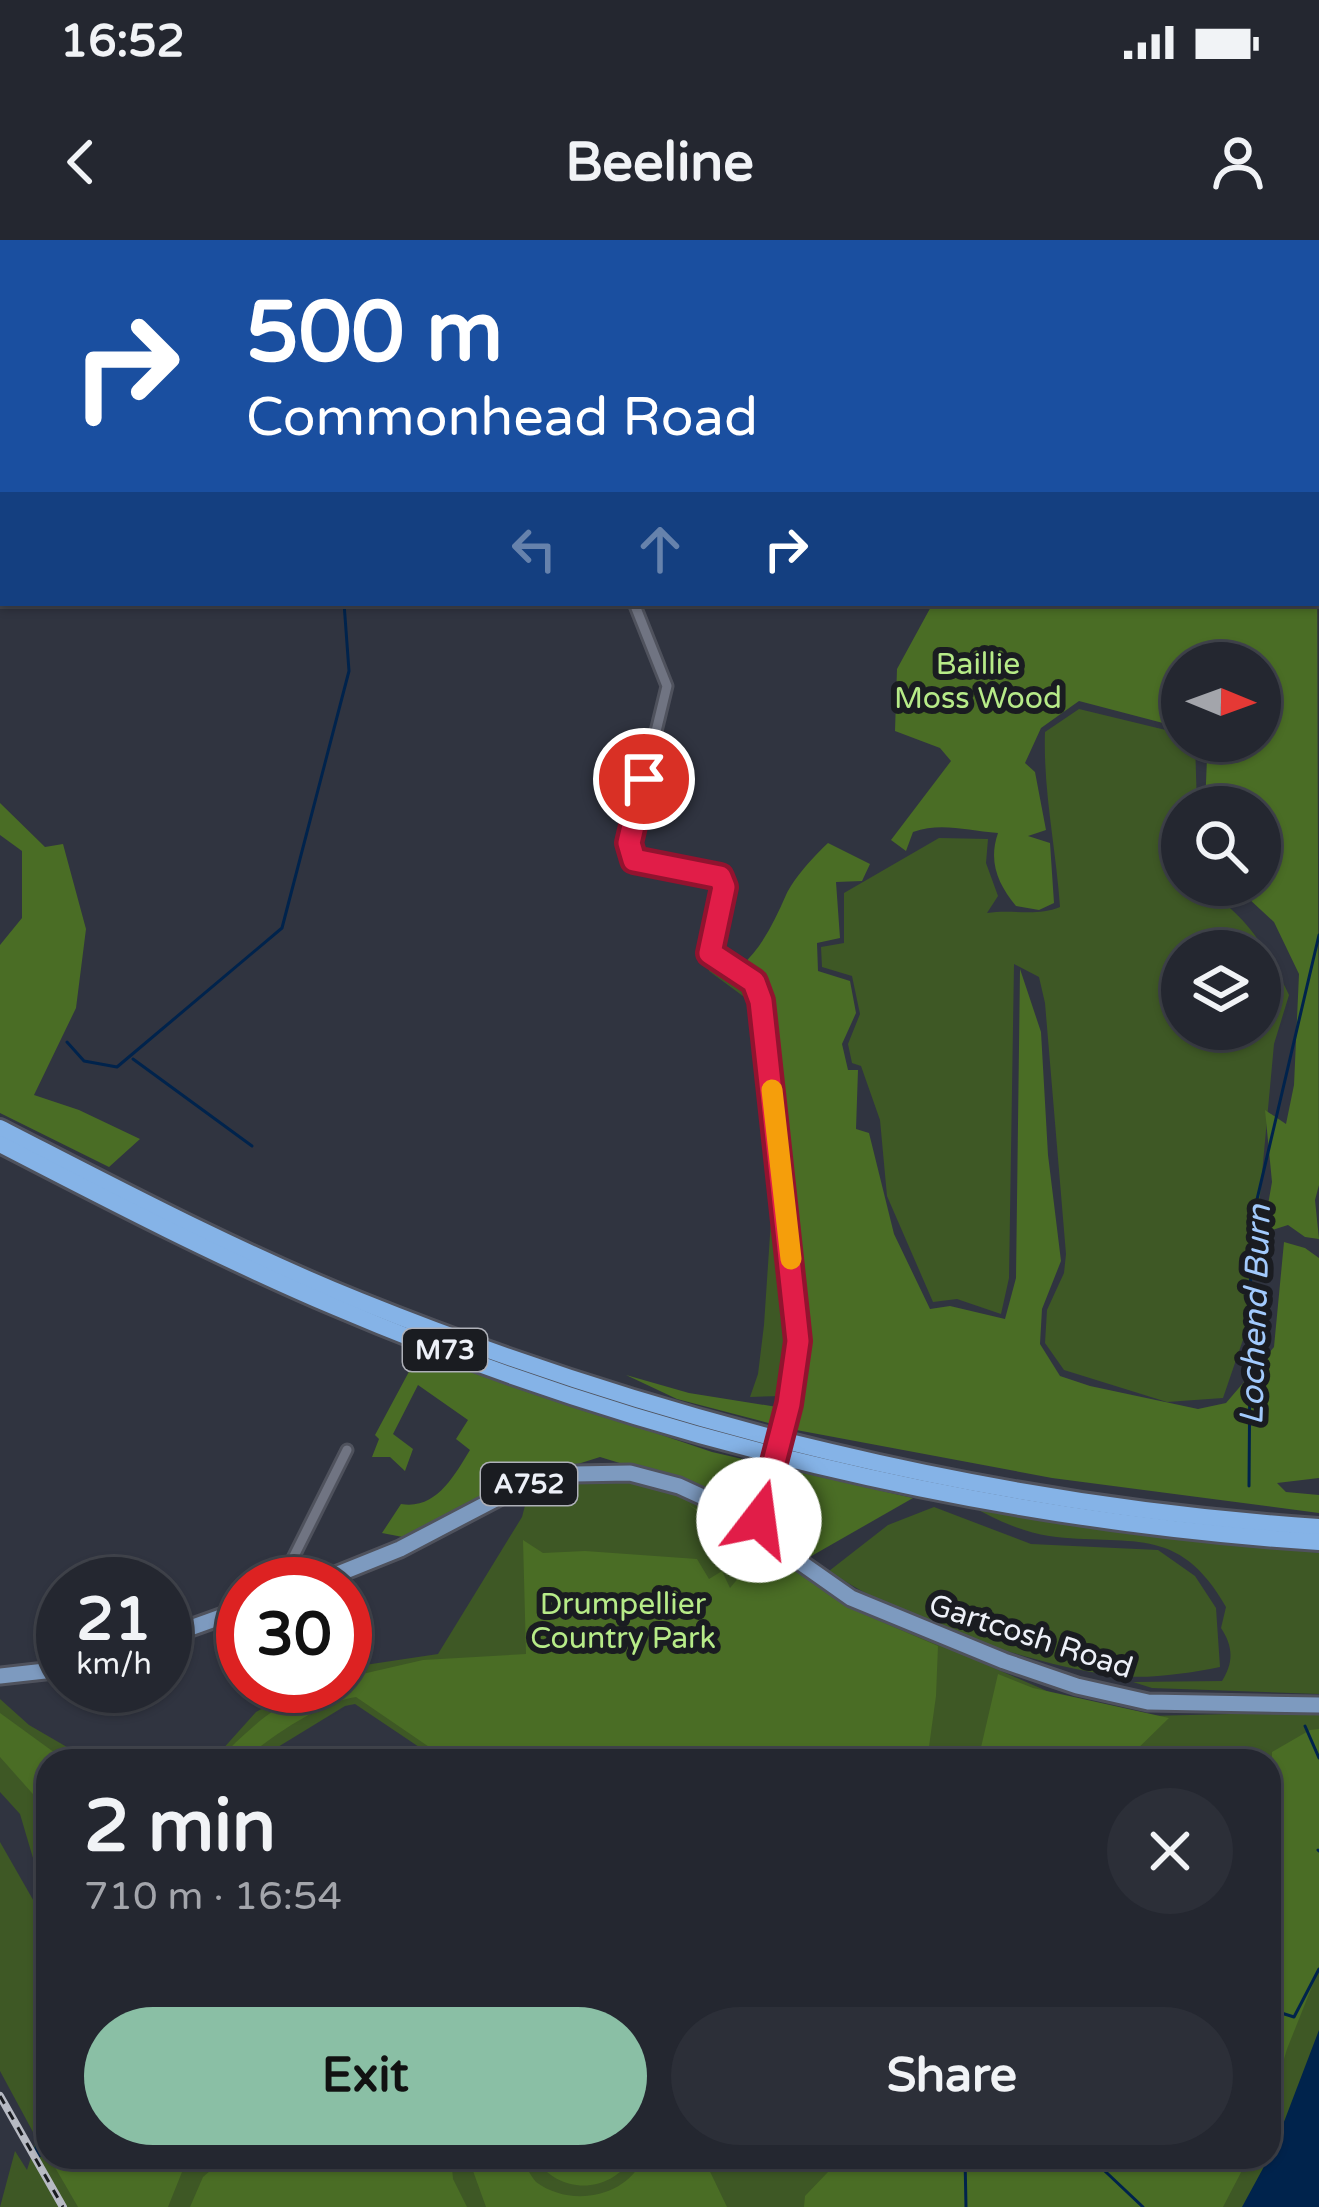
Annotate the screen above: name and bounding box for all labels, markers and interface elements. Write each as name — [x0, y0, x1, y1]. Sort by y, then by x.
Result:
text: 16:52 — [60, 15, 185, 69]
icon: back — [48, 129, 114, 195]
icon: person — [1205, 129, 1271, 195]
text: Beeline — [565, 130, 754, 195]
text: 500 m — [246, 283, 503, 384]
icon: right — [48, 288, 204, 444]
text: Commonhead Road — [246, 385, 758, 450]
icon: left — [501, 516, 567, 582]
icon: ahead — [627, 516, 693, 582]
icon: right — [753, 516, 819, 582]
north arrow — [1161, 642, 1281, 762]
map controls — [1161, 642, 1281, 1050]
park label: Baillie Moss Wood — [894, 646, 1062, 717]
pin — [593, 728, 695, 830]
icon: arrive — [611, 746, 677, 812]
button: search — [1161, 786, 1281, 906]
button: layers — [1161, 930, 1281, 1050]
water label: Lochend Burn — [1232, 1203, 1279, 1426]
road number: M73 — [403, 1329, 487, 1371]
position arrow — [696, 1457, 822, 1583]
road number: A752 — [481, 1463, 577, 1505]
speed limit sign: 30 — [216, 1557, 372, 1713]
text: 21 — [76, 1584, 152, 1656]
park label: Drumpellier Country Park — [530, 1586, 716, 1657]
street label: Gartcosh Road — [924, 1586, 1138, 1687]
text: km/h — [76, 1646, 152, 1683]
text: 2 min — [84, 1784, 276, 1871]
button: close — [1107, 1788, 1233, 1914]
text: 710 m · 16:54 — [84, 1873, 342, 1920]
button: Exit — [84, 2007, 647, 2145]
button: Share — [671, 2007, 1233, 2145]

